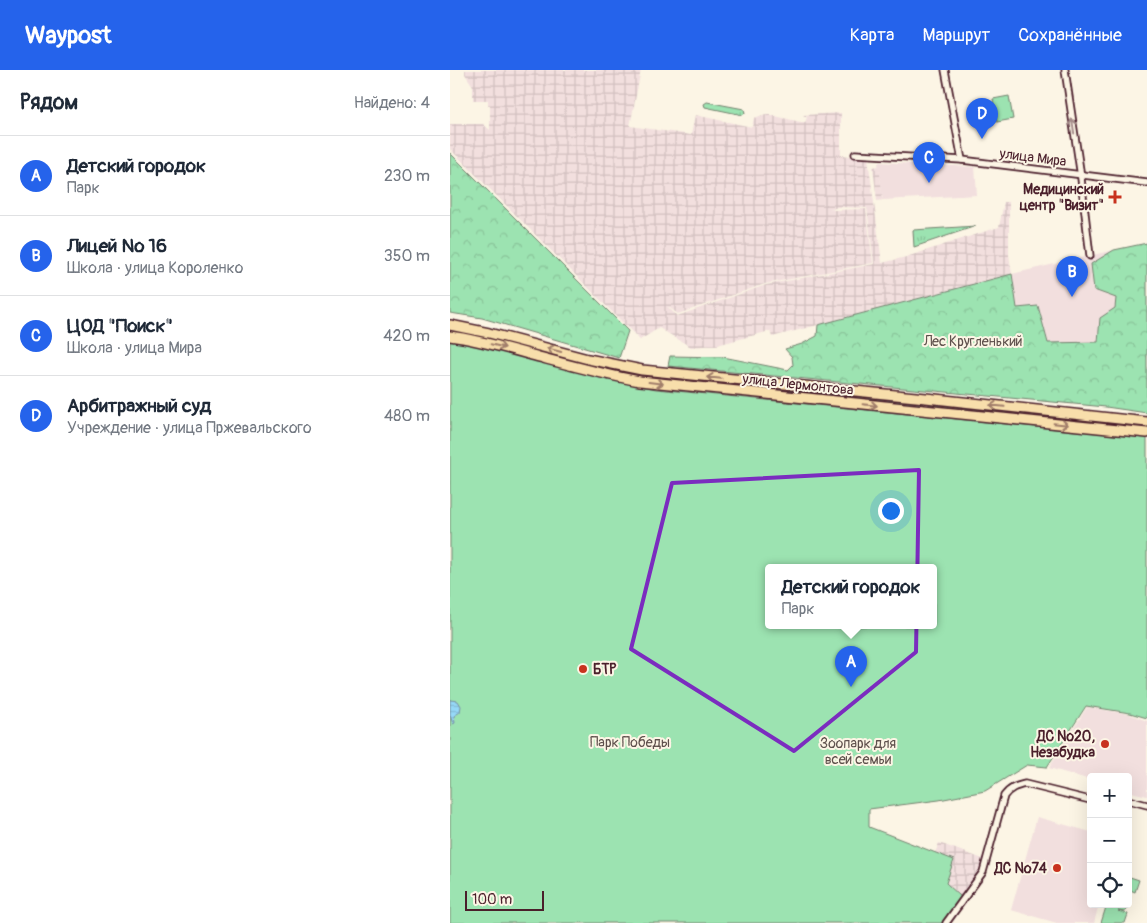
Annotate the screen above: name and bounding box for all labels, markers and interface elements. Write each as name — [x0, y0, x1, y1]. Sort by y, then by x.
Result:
text: Waypost — [25, 21, 112, 50]
text: Карта — [850, 24, 894, 47]
text: Маршрут — [922, 24, 990, 47]
text: Сохранённые — [1018, 24, 1122, 47]
text: Рядом — [20, 89, 78, 116]
text: Найдено: 4 — [354, 93, 430, 113]
pin: D — [966, 98, 998, 139]
one-way arrow — [1068, 119, 1078, 135]
pin: C — [913, 142, 945, 183]
street label: улица Мира — [997, 145, 1067, 170]
text: Детский городок — [67, 154, 206, 178]
text: A — [31, 166, 41, 186]
text: 230 m — [384, 166, 430, 186]
text: Парк — [67, 178, 100, 198]
place label: Медицинский центр "Визит" — [1019, 181, 1104, 214]
marker: Медицинский центр "Визит" — [1108, 190, 1122, 204]
text: Лицей № 16 — [67, 234, 167, 258]
text: B — [31, 246, 41, 266]
text: 350 m — [384, 246, 430, 266]
pin: B — [1056, 256, 1088, 297]
text: Школа · улица Короленко — [67, 258, 243, 278]
text: ЦОД "Поиск" — [67, 314, 173, 338]
text: C — [31, 326, 41, 346]
text: 420 m — [383, 326, 430, 346]
park label: Лес Кругленький — [923, 333, 1022, 350]
text: Школа · улица Мира — [67, 338, 202, 358]
one-way arrow — [489, 342, 505, 351]
one-way arrow — [547, 344, 563, 354]
street label: улица Лермонтова — [741, 370, 854, 399]
one-way arrow — [706, 373, 722, 383]
one-way arrow — [647, 378, 663, 388]
text: Арбитражный суд — [67, 394, 211, 418]
one-way arrow — [861, 400, 877, 410]
one-way arrow — [990, 401, 1006, 411]
text: D — [31, 406, 41, 426]
text: 480 m — [384, 406, 430, 426]
text: Учреждение · улица Пржевальского — [67, 418, 312, 438]
one-way arrow — [1052, 419, 1068, 429]
your location — [878, 498, 904, 524]
popup — [765, 564, 937, 629]
text: Детский городок — [782, 575, 920, 599]
text: Парк — [782, 599, 815, 619]
pin: A — [835, 646, 867, 687]
place label: БТР — [593, 661, 617, 678]
marker: БТР — [577, 663, 589, 675]
place label: ДС №20, Незабудка — [1030, 728, 1095, 761]
park label: Парк Победы — [590, 734, 670, 751]
park label: Зоопарк для всей семьи — [820, 735, 896, 768]
marker: ДС №20, Незабудка — [1099, 738, 1111, 750]
map controls — [1087, 773, 1132, 908]
button: + — [1087, 773, 1132, 818]
button: − — [1087, 818, 1132, 863]
place label: ДС №74 — [993, 860, 1048, 877]
marker: ДС №74 — [1051, 862, 1063, 874]
button: locate — [1087, 863, 1132, 908]
scale bar — [465, 888, 544, 911]
text: 100 m — [472, 891, 512, 908]

